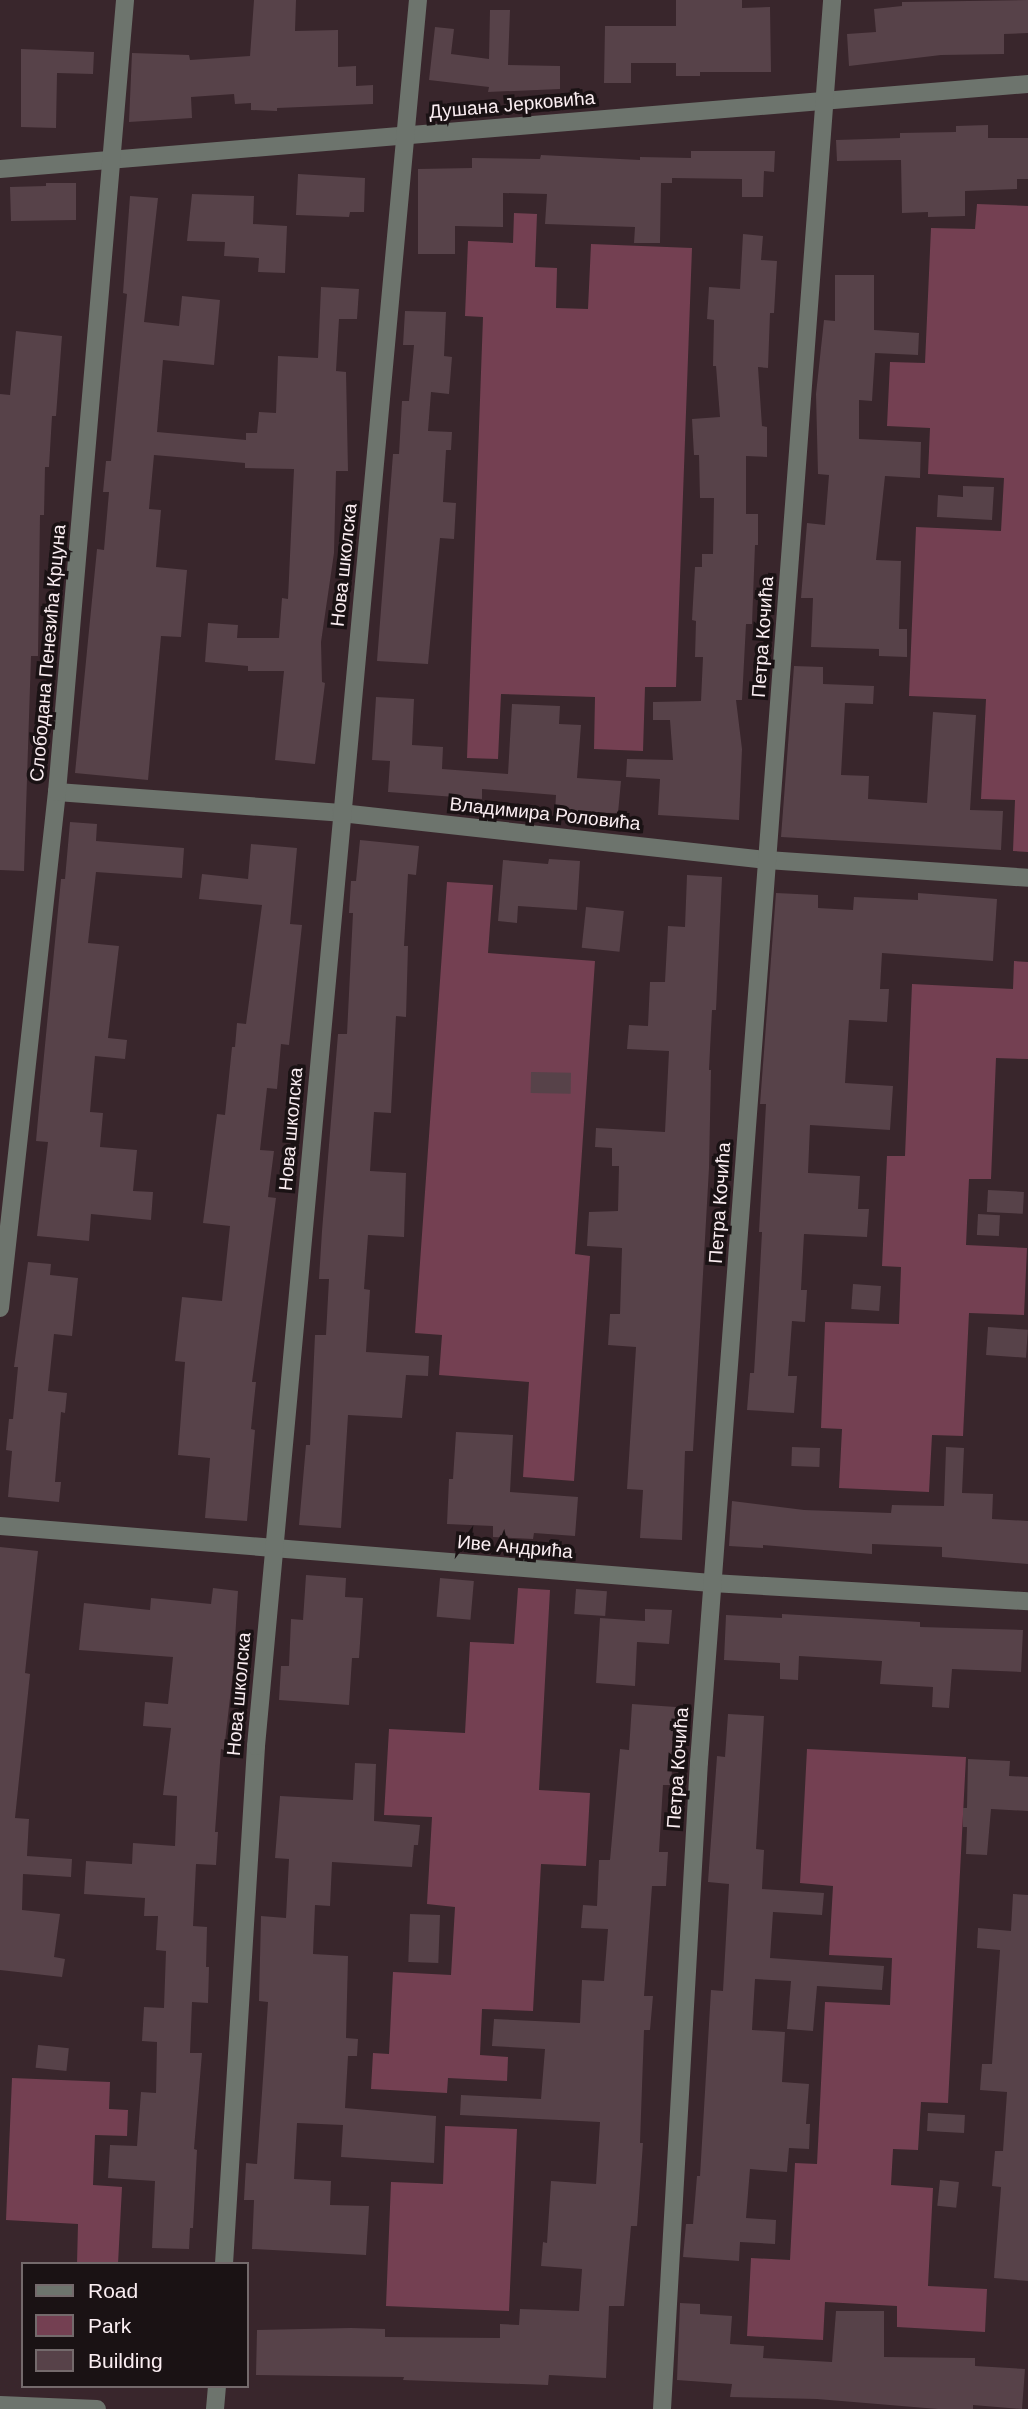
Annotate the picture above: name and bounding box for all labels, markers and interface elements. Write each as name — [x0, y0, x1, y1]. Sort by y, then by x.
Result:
street label: Душана Јерковића — [428, 86, 596, 124]
street label: Нова школска — [326, 502, 362, 628]
street label: Слободана Пенезића Крцуна — [25, 523, 71, 783]
street label: Петра Кочића — [747, 576, 779, 698]
street label: Владимира Роловића — [448, 793, 642, 835]
street label: Нова школска — [274, 1066, 308, 1192]
street label: Петра Кочића — [704, 1142, 736, 1264]
street label: Иве Андрића — [456, 1531, 574, 1563]
street label: Нова школска — [222, 1631, 256, 1757]
street label: Петра Кочића — [662, 1707, 694, 1829]
legend — [21, 2262, 248, 2388]
text: Road — [88, 2279, 138, 2302]
text: Park — [88, 2314, 131, 2337]
text: Building — [88, 2349, 163, 2372]

